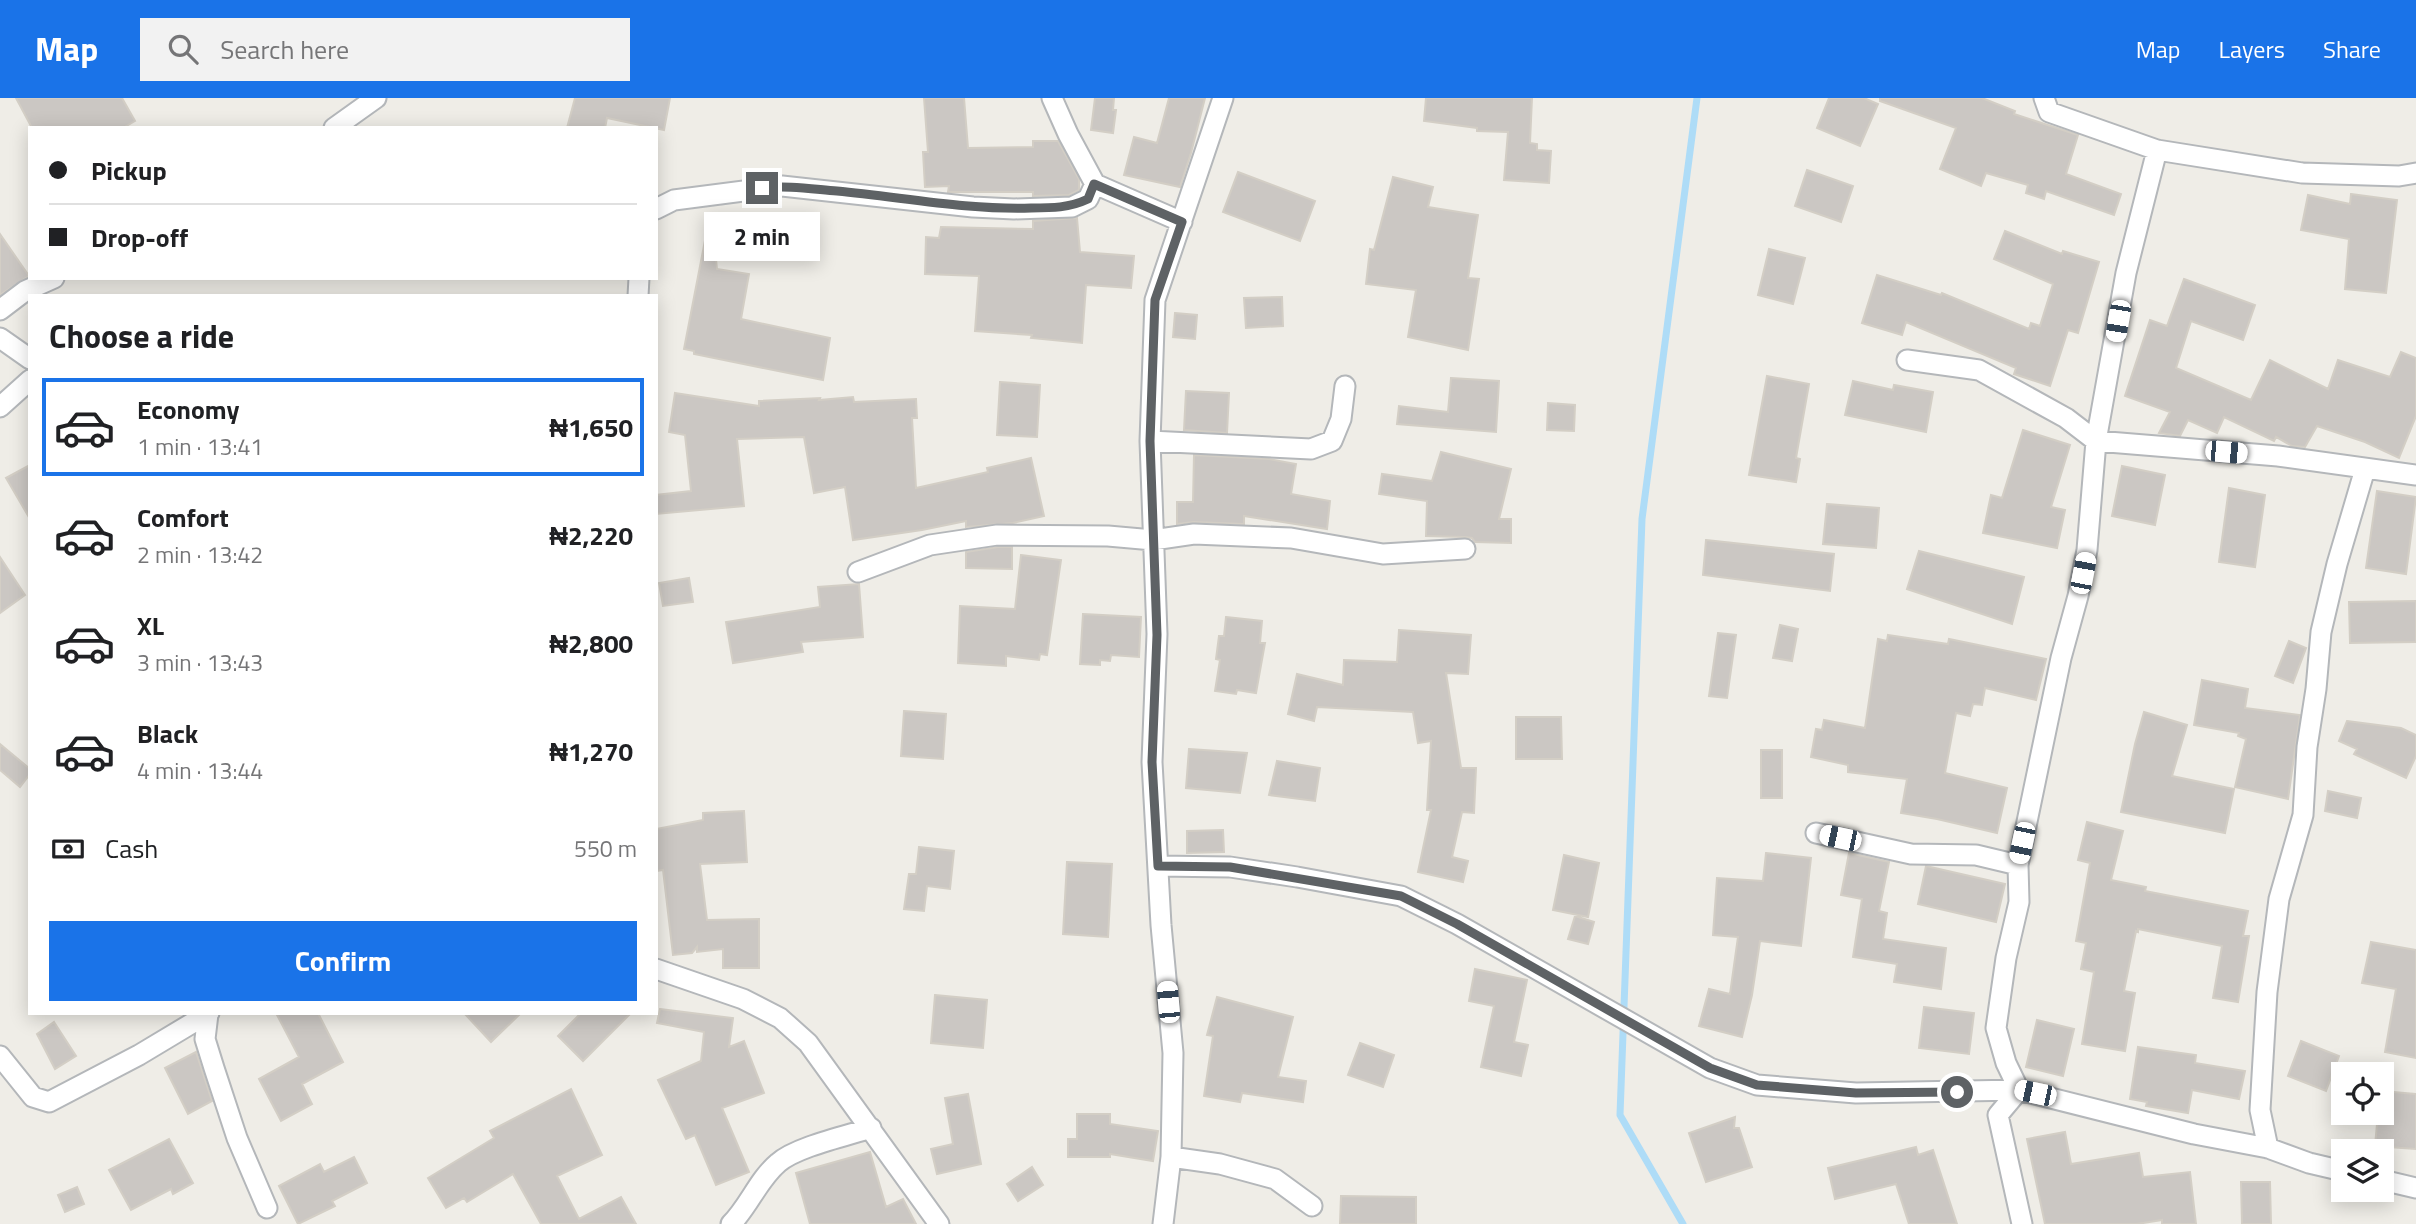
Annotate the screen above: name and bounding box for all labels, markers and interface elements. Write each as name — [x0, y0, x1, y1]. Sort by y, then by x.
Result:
search box — [140, 18, 630, 81]
text: Map — [35, 24, 98, 74]
icon: search — [164, 30, 202, 68]
text: Search here — [220, 30, 349, 69]
text: Map — [2136, 31, 2181, 67]
text: Layers — [2219, 31, 2285, 67]
text: Share — [2323, 31, 2381, 67]
text: Pickup — [91, 151, 167, 190]
route end — [746, 172, 778, 204]
callout: 2 min — [704, 212, 820, 262]
text: Drop-off — [91, 218, 188, 257]
text: 2 min — [734, 219, 790, 254]
car — [2105, 298, 2132, 344]
text: Choose a ride — [49, 312, 234, 360]
text: Economy — [137, 390, 239, 429]
icon: car — [53, 396, 116, 459]
text: ₦1,650 — [549, 408, 633, 447]
text: 1 min · 13:41 — [137, 429, 263, 464]
car — [2205, 440, 2248, 464]
text: Comfort — [137, 498, 229, 537]
icon: car — [53, 504, 116, 567]
text: ₦2,220 — [549, 516, 633, 555]
text: 2 min · 13:42 — [137, 537, 263, 572]
car — [2069, 550, 2098, 596]
text: XL — [137, 606, 164, 645]
icon: car — [53, 612, 116, 675]
text: ₦2,800 — [549, 624, 633, 663]
text: 3 min · 13:43 — [137, 645, 263, 680]
text: Black — [137, 714, 198, 753]
icon: car — [53, 720, 116, 783]
text: ₦1,270 — [549, 732, 633, 771]
text: 4 min · 13:44 — [137, 753, 263, 788]
car — [2008, 820, 2037, 866]
car — [1818, 823, 1863, 853]
text: Cash — [105, 829, 158, 868]
icon: cash — [49, 830, 87, 868]
text: 550 m — [574, 831, 637, 866]
button: Confirm — [49, 921, 637, 1001]
car — [1156, 980, 1181, 1024]
map controls — [2331, 1062, 2394, 1202]
button: locate — [2331, 1062, 2394, 1125]
route start — [1941, 1076, 1973, 1108]
car — [2013, 1078, 2058, 1108]
button: layers — [2331, 1139, 2394, 1202]

